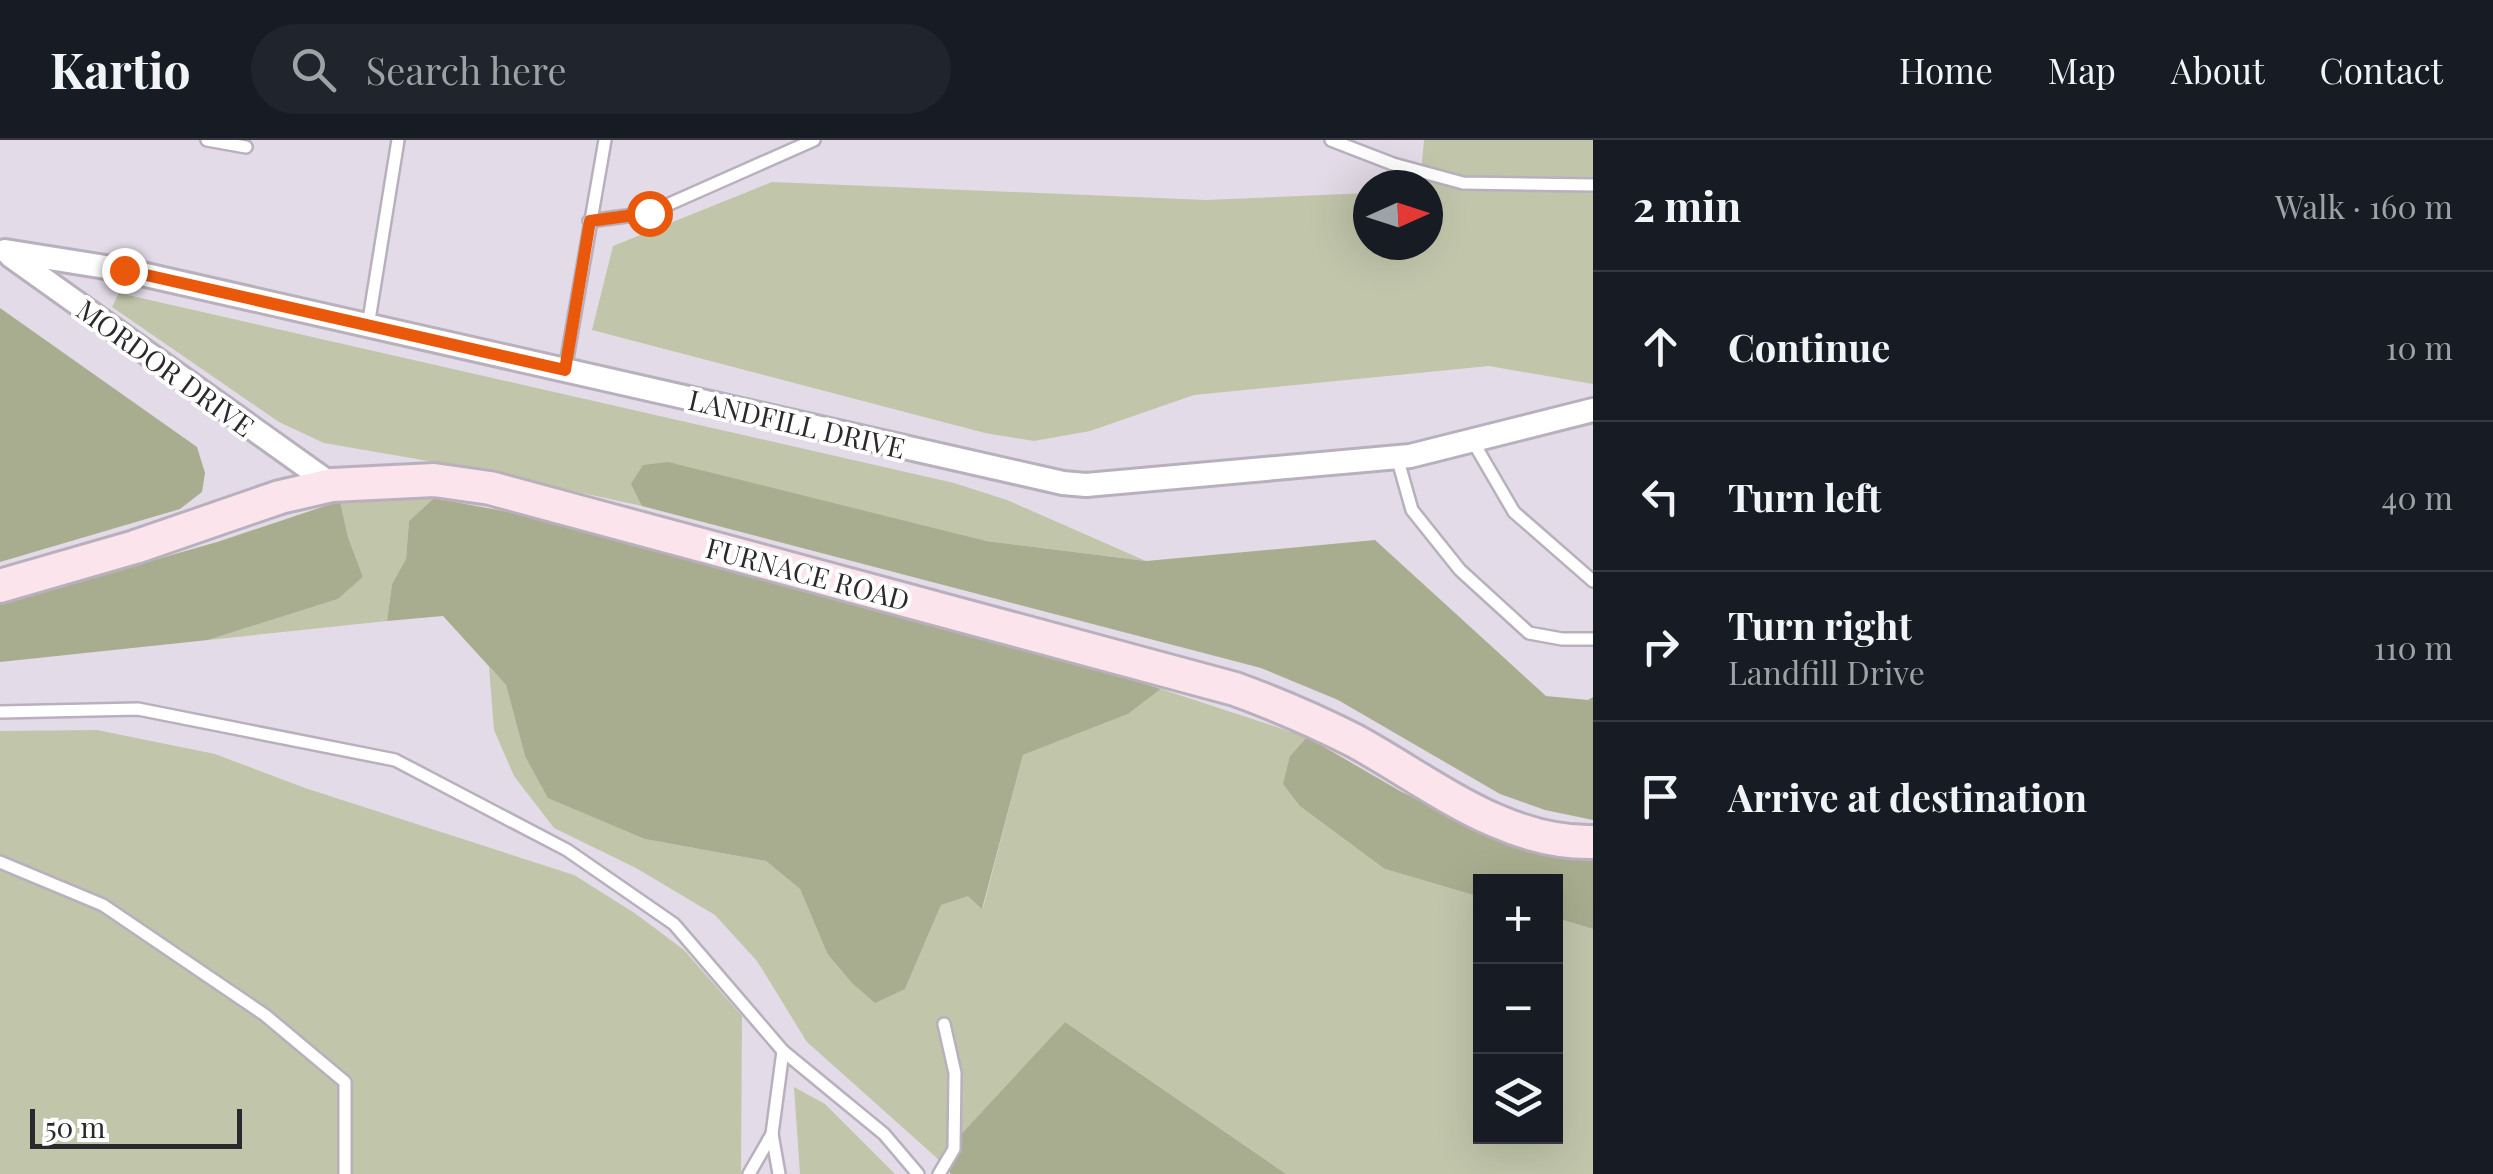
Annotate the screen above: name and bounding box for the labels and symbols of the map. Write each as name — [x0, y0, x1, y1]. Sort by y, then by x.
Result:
north arrow — [1353, 170, 1443, 260]
route start — [627, 191, 673, 237]
route end — [102, 248, 148, 294]
street label: MORDOR DRIVE — [70, 290, 262, 444]
street label: LANDFILL DRIVE — [685, 380, 909, 466]
street label: FURNACE ROAD — [702, 528, 914, 618]
scale bar — [30, 1104, 242, 1148]

